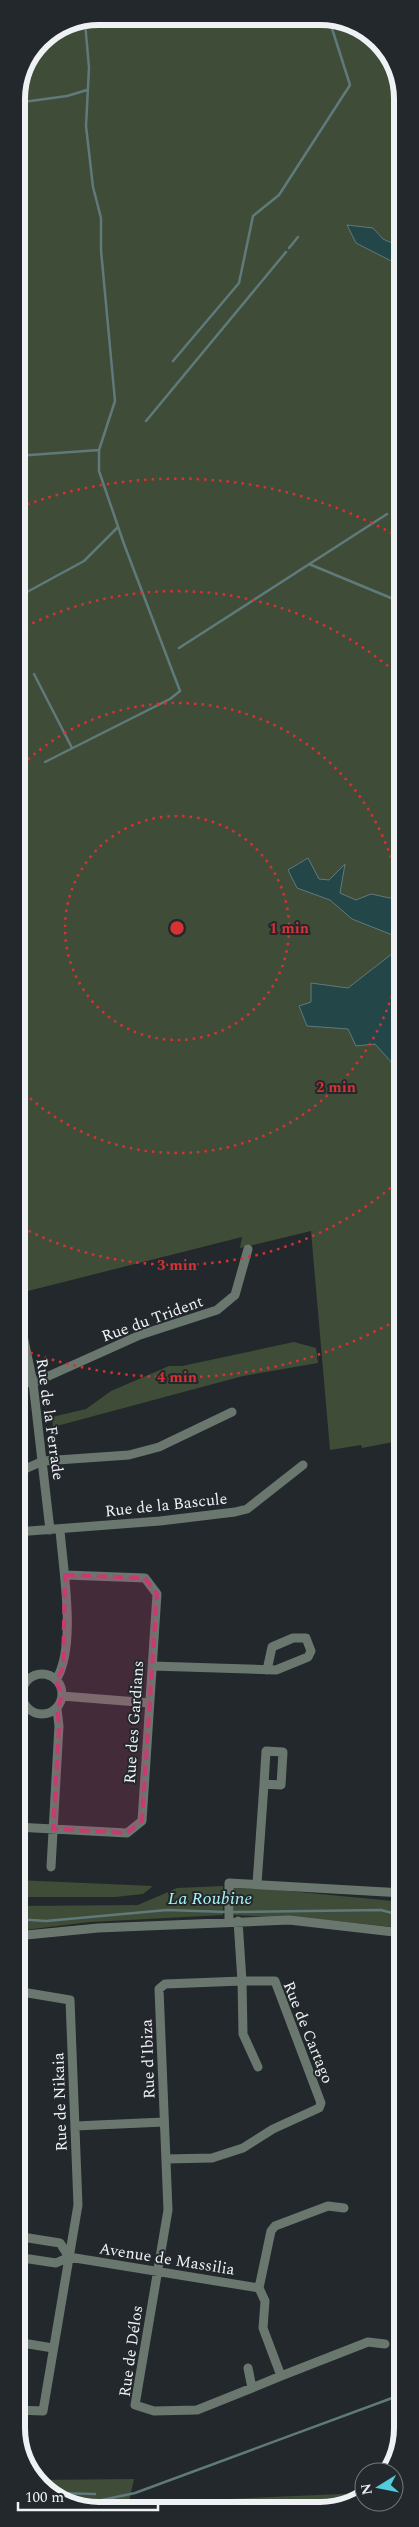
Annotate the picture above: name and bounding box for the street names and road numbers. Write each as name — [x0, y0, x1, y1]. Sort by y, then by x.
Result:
street label: Rue du Trident — [98, 1289, 207, 1348]
street label: Rue de la Ferrade — [30, 1357, 70, 1482]
street label: Rue de la Bascule — [104, 1487, 228, 1523]
street label: Rue des Gardians — [118, 1660, 150, 1784]
street label: Rue de Cartago — [277, 1978, 340, 2087]
street label: Rue d'Ibiza — [135, 2018, 161, 2099]
street label: Rue de Nikaia — [46, 2052, 74, 2152]
street label: Avenue de Massilia — [97, 2236, 236, 2282]
street label: Rue de Délos — [113, 2304, 149, 2399]

